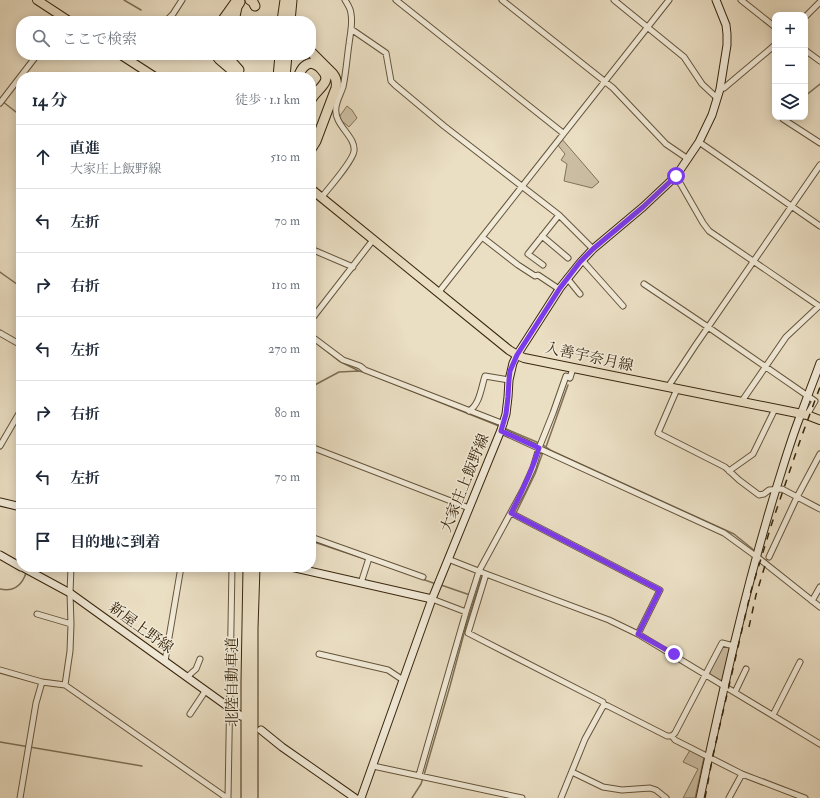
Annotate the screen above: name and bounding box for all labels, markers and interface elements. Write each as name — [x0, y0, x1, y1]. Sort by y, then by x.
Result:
map controls — [772, 12, 808, 120]
button: + — [772, 12, 808, 48]
search box — [16, 16, 316, 60]
icon: search — [30, 27, 52, 49]
text: ここで検索 — [62, 30, 137, 49]
button: − — [772, 48, 808, 84]
button: layers — [772, 84, 808, 120]
text: 14 分 — [32, 90, 68, 111]
text: 徒歩 · 1.1 km — [235, 92, 300, 108]
text: 直進 — [70, 139, 100, 158]
icon: ahead — [32, 146, 54, 168]
text: 510 m — [270, 149, 300, 165]
text: 大家庄上飯野線 — [70, 161, 161, 177]
route start — [667, 167, 685, 185]
icon: left — [32, 210, 54, 232]
text: 左折 — [70, 213, 100, 232]
text: 70 m — [275, 213, 300, 229]
icon: right — [32, 274, 54, 296]
text: 右折 — [70, 277, 100, 296]
text: 110 m — [271, 277, 300, 293]
icon: left — [32, 338, 54, 360]
street label: 入善宇奈月線 — [543, 338, 635, 376]
text: 左折 — [70, 341, 100, 360]
text: 270 m — [268, 341, 300, 357]
icon: right — [32, 402, 54, 424]
text: 右折 — [70, 405, 100, 424]
text: 80 m — [274, 405, 300, 421]
street label: 大家庄上飯野線 — [437, 431, 493, 535]
icon: left — [32, 466, 54, 488]
text: 左折 — [70, 469, 100, 488]
text: 70 m — [275, 469, 300, 485]
icon: arrive — [32, 530, 54, 552]
text: 目的地に到着 — [70, 533, 160, 552]
street label: 新屋上野線 — [105, 598, 177, 658]
street label: 北陸自動車道 — [223, 637, 242, 727]
route end — [665, 645, 683, 663]

